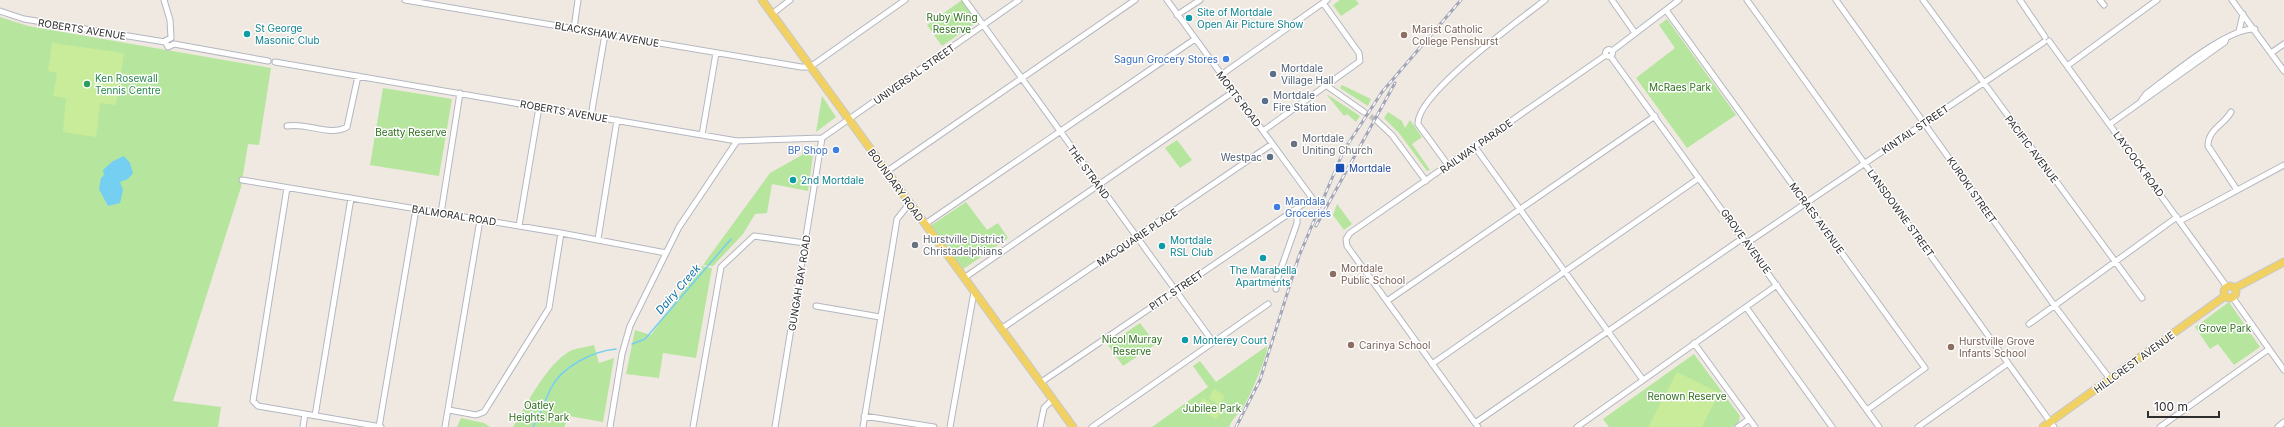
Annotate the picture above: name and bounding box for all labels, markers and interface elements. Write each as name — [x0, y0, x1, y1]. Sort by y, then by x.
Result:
place label: Site of Mortdale Open Air Picture Show — [1197, 6, 1304, 30]
park label: Ruby Wing Reserve — [926, 11, 978, 35]
marker: Site of Mortdale Open Air Picture Show — [1184, 13, 1194, 23]
street label: ROBERTS AVENUE — [37, 16, 127, 42]
street label: BLACKSHAW AVENUE — [554, 19, 660, 49]
place label: St George Masonic Club — [255, 22, 320, 46]
place label: Marist Catholic College Penshurst — [1412, 23, 1499, 47]
marker: St George Masonic Club — [242, 29, 252, 39]
marker: Marist Catholic College Penshurst — [1399, 30, 1409, 40]
street label: UNIVERSAL STREET — [871, 41, 957, 107]
place label: Sagun Grocery Stores — [1114, 53, 1218, 65]
marker: Sagun Grocery Stores — [1221, 54, 1231, 64]
place label: Mortdale Village Hall — [1281, 62, 1333, 86]
street label: MORTS ROAD — [1214, 69, 1264, 129]
marker: Mortdale Village Hall — [1268, 69, 1278, 79]
place label: Ken Rosewall Tennis Centre — [95, 72, 161, 96]
marker: Ken Rosewall Tennis Centre — [82, 79, 92, 89]
park label: McRaes Park — [1649, 81, 1712, 93]
place label: Mortdale Fire Station — [1273, 89, 1327, 113]
marker: Mortdale Fire Station — [1260, 96, 1270, 106]
street label: ROBERTS AVENUE — [519, 97, 609, 125]
street label: KINTAIL STREET — [1879, 102, 1951, 156]
street label: PACIFIC AVENUE — [2003, 113, 2061, 185]
street label: RAILWAY PARADE — [1437, 116, 1515, 176]
park label: Beatty Reserve — [375, 126, 447, 138]
street label: LAYCOCK ROAD — [2111, 129, 2167, 199]
place label: Mortdale Uniting Church — [1302, 132, 1373, 156]
marker: Mortdale Uniting Church — [1289, 139, 1299, 149]
street label: THE STRAND — [1065, 143, 1113, 201]
place label: BP Shop — [788, 144, 828, 156]
marker: BP Shop — [831, 145, 841, 155]
street label: BOUNDARY ROAD — [866, 146, 926, 224]
place label: Westpac — [1221, 151, 1262, 163]
marker: Westpac — [1265, 152, 1275, 162]
street label: KUROKI STREET — [1945, 155, 1999, 225]
marker: Mortdale — [1334, 162, 1346, 174]
place label: Mortdale — [1349, 162, 1391, 174]
street label: LANSDOWNE STREET — [1865, 167, 1937, 259]
place label: 2nd Mortdale — [801, 174, 864, 186]
marker: 2nd Mortdale — [788, 175, 798, 185]
street label: MCRAES AVENUE — [1787, 180, 1847, 256]
place label: Mandala Groceries — [1285, 195, 1331, 219]
street label: BALMORAL ROAD — [411, 202, 497, 228]
marker: Mandala Groceries — [1272, 202, 1282, 212]
street label: MACQUARIE PLACE — [1094, 206, 1180, 268]
street label: GROVE AVENUE — [1719, 206, 1773, 276]
place label: Hurstville District Christadelphians — [923, 233, 1005, 257]
street label: GUNGAH BAY ROAD — [785, 234, 813, 332]
place label: Mortdale RSL Club — [1170, 234, 1213, 258]
marker: Hurstville District Christadelphians — [910, 240, 920, 250]
marker: Mortdale RSL Club — [1157, 241, 1167, 251]
marker: The Marabella Apartments — [1258, 253, 1268, 263]
water label: Dairy Creek — [652, 260, 704, 317]
place label: Mortdale Public School — [1341, 262, 1405, 286]
place label: The Marabella Apartments — [1229, 264, 1297, 288]
street label: PITT STREET — [1147, 268, 1205, 312]
marker: Mortdale Public School — [1328, 269, 1338, 279]
park label: Grove Park — [2199, 322, 2252, 334]
street label: HILLCREST AVENUE — [2091, 329, 2177, 395]
park label: Nicol Murray Reserve — [1102, 333, 1163, 357]
place label: Monterey Court — [1193, 334, 1268, 346]
marker: Monterey Court — [1180, 335, 1190, 345]
place label: Hurstville Grove Infants School — [1959, 335, 2035, 359]
place label: Carinya School — [1359, 339, 1430, 351]
marker: Carinya School — [1346, 340, 1356, 350]
marker: Hurstville Grove Infants School — [1946, 342, 1956, 352]
park label: Renown Reserve — [1647, 390, 1727, 402]
scale bar — [2148, 393, 2219, 419]
park label: Oatley Heights Park — [509, 399, 570, 423]
text: 100 m — [2154, 399, 2188, 414]
park label: Jubilee Park — [1183, 402, 1242, 414]

